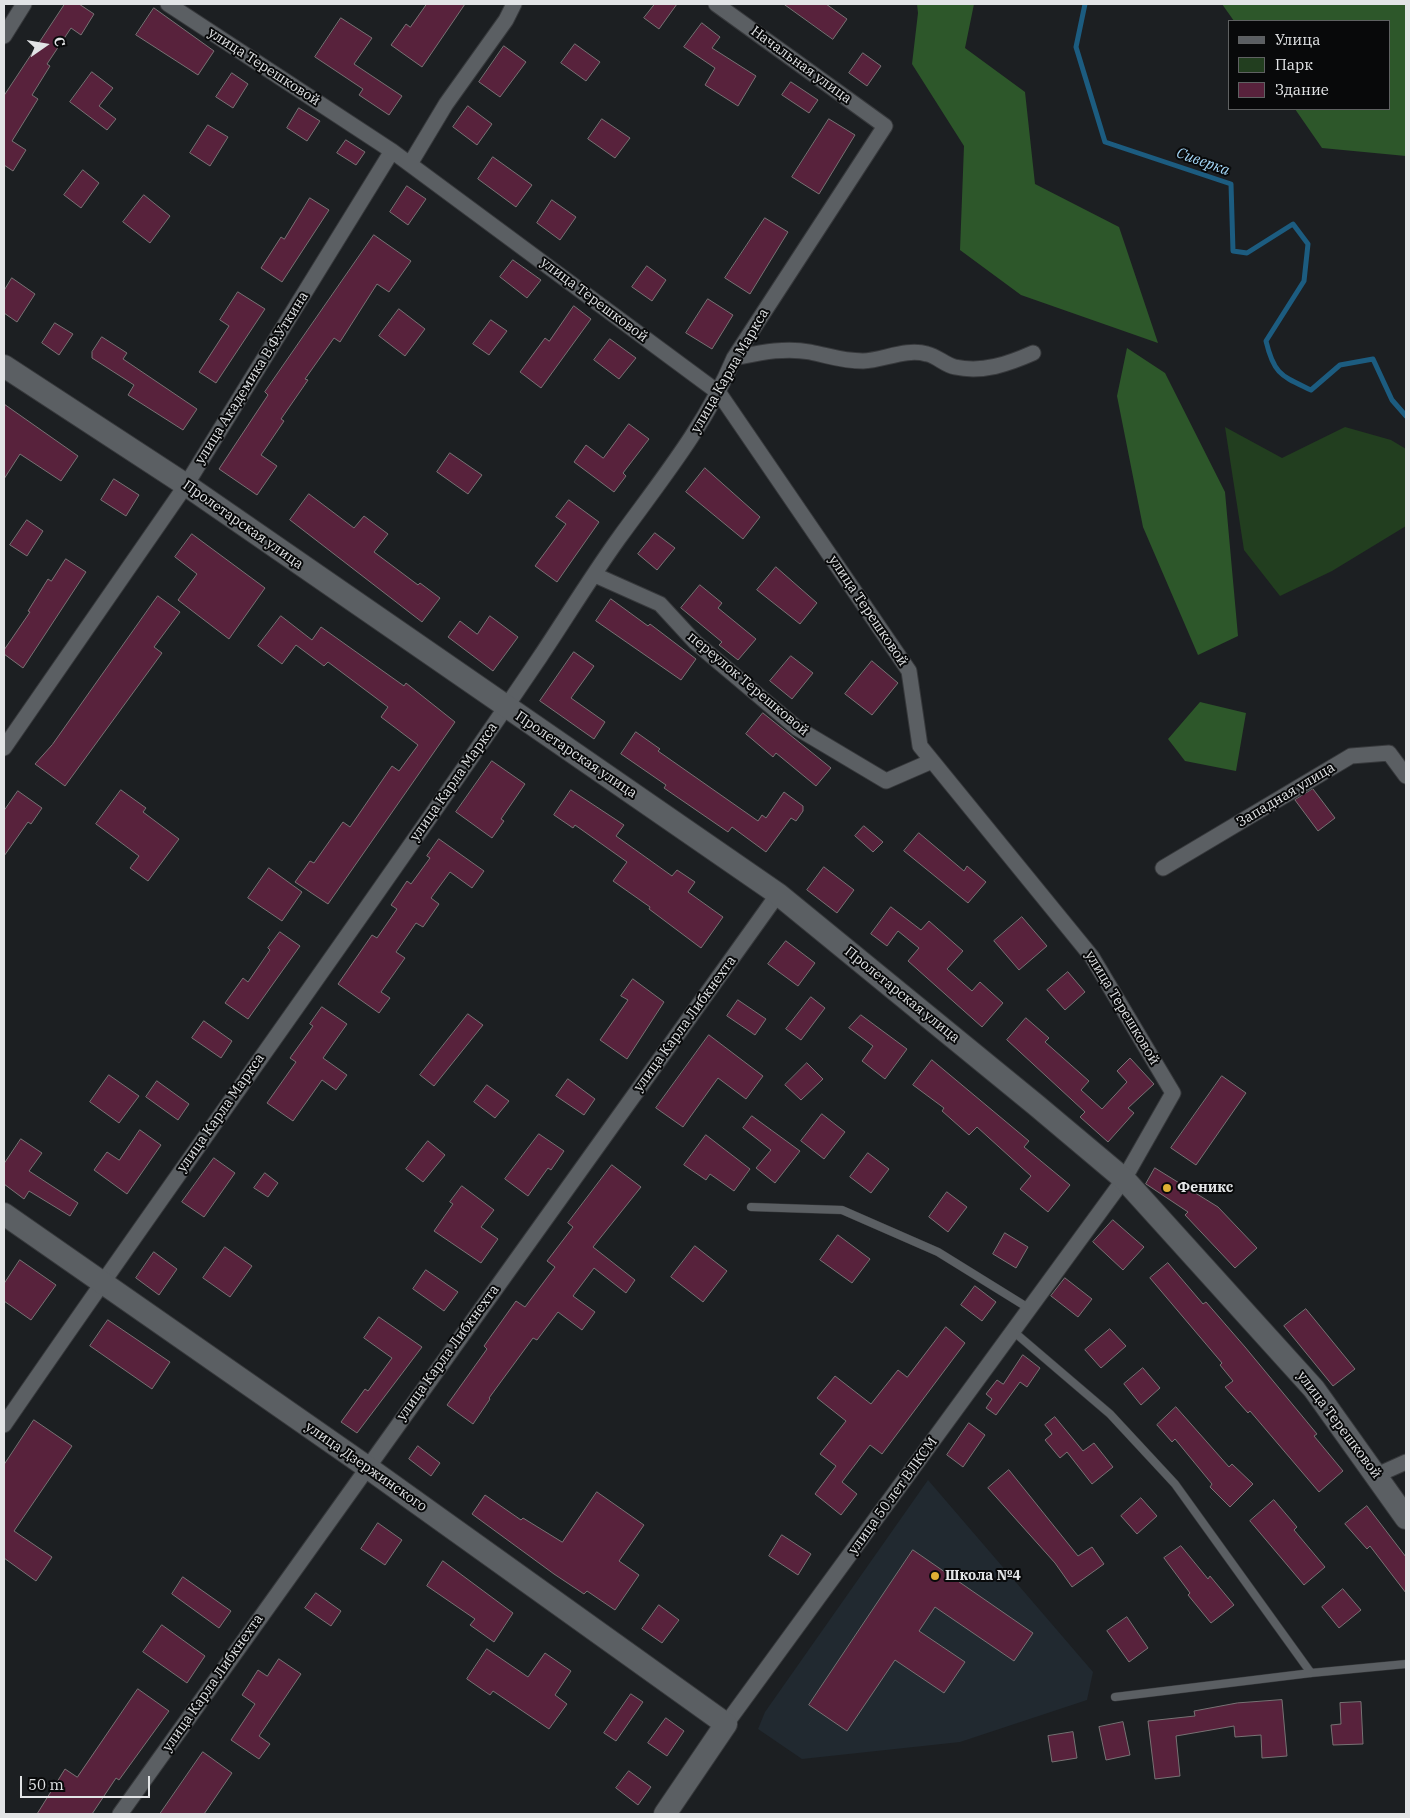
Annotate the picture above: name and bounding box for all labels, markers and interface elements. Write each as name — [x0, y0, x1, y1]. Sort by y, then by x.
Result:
north arrow — [20, 20, 70, 70]
legend — [1228, 20, 1390, 110]
street label: Начальная улица — [747, 23, 855, 107]
street label: улица Терешковой — [205, 25, 323, 109]
text: Улица — [1275, 30, 1320, 49]
text: С — [50, 35, 69, 48]
text: Парк — [1275, 55, 1313, 74]
text: Здание — [1275, 80, 1329, 99]
water label: Сиверка — [1174, 144, 1232, 180]
street label: улица Терешковой — [537, 254, 651, 346]
street label: улица Академика В.Ф.Уткина — [192, 289, 312, 467]
street label: улица Карла Маркса — [687, 306, 773, 436]
street label: Пролетарская улица — [180, 477, 306, 573]
street label: улица Терешковой — [825, 552, 911, 670]
street label: переулок Терешковой — [684, 628, 812, 740]
street label: Пролетарская улица — [512, 708, 640, 802]
street label: улица Карла Маркса — [407, 719, 501, 845]
street label: Западная улица — [1234, 759, 1338, 831]
street label: Пролетарская улица — [841, 943, 963, 1047]
street label: улица Терешковой — [1081, 948, 1163, 1068]
street label: улица Карла Либкнехта — [630, 953, 740, 1095]
street label: улица Карла Маркса — [174, 1050, 268, 1176]
place label: Феникс — [1177, 1180, 1233, 1196]
marker: Феникс — [1161, 1182, 1173, 1194]
street label: улица Карла Либкнехта — [393, 1282, 503, 1424]
street label: улица Терешковой — [1293, 1368, 1385, 1482]
street label: улица Дзержинского — [302, 1419, 430, 1515]
street label: улица 50 лет ВЛКСМ — [845, 1434, 941, 1558]
place label: Школа №4 — [945, 1568, 1021, 1584]
marker: Школа №4 — [929, 1570, 941, 1582]
street label: улица Карла Либкнехта — [159, 1611, 267, 1755]
scale bar — [22, 1766, 152, 1798]
text: 50 m — [28, 1775, 64, 1794]

